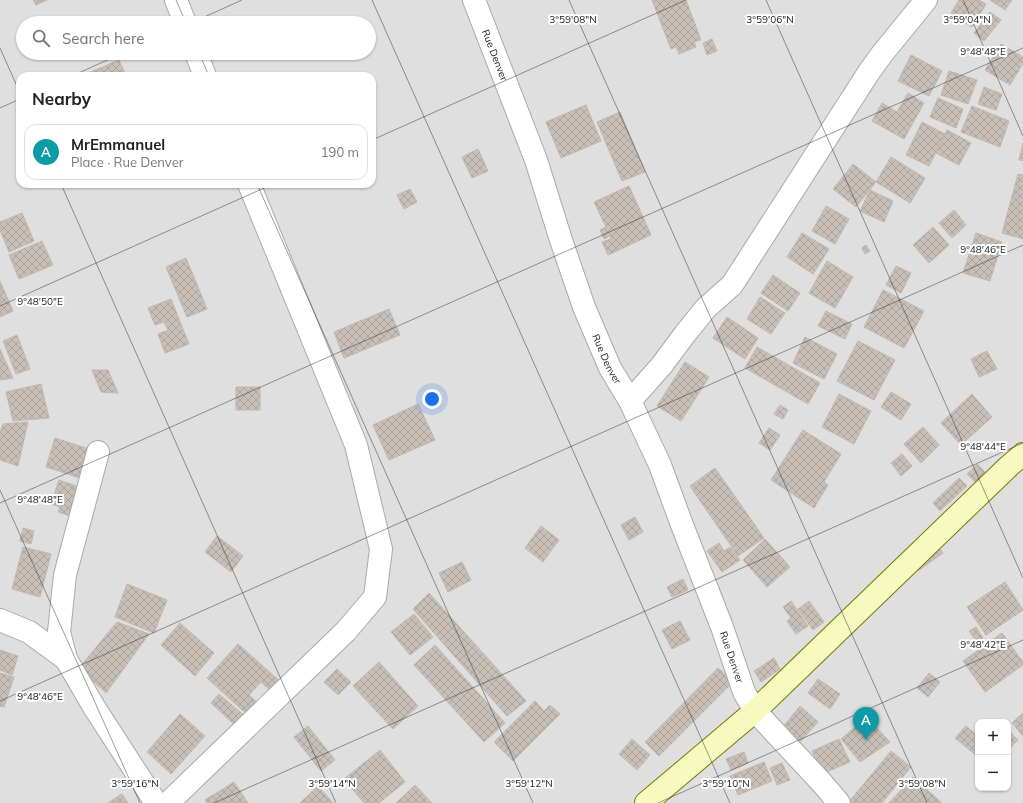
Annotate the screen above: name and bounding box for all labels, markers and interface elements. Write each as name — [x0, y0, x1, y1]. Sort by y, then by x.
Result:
text: 3°59'08"N — [549, 13, 597, 26]
text: 3°59'06"N — [746, 13, 794, 26]
text: 3°59'04"N — [943, 13, 991, 26]
search box — [16, 16, 376, 60]
icon: search — [30, 27, 52, 49]
street label: Rue Denver — [479, 28, 511, 83]
text: Search here — [62, 29, 144, 48]
text: 9°48'48"E — [960, 45, 1006, 58]
text: Nearby — [32, 88, 91, 109]
text: MrEmmanuel — [71, 135, 165, 154]
text: A — [41, 144, 51, 160]
text: 190 m — [321, 144, 359, 160]
text: Place · Rue Denver — [71, 154, 183, 170]
text: 9°48'46"E — [960, 243, 1006, 256]
text: 9°48'50"E — [17, 295, 63, 308]
street label: Rue Denver — [589, 332, 624, 387]
your location — [422, 389, 442, 409]
text: 9°48'44"E — [960, 440, 1006, 453]
text: 9°48'48"E — [17, 493, 63, 506]
street label: Rue Denver — [717, 630, 747, 685]
text: 9°48'42"E — [960, 638, 1006, 651]
text: 9°48'46"E — [17, 690, 63, 703]
pin: A — [853, 707, 879, 740]
map controls — [975, 719, 1011, 791]
button: + — [975, 719, 1011, 755]
button: − — [975, 755, 1011, 791]
text: 3°59'16"N — [111, 777, 159, 790]
text: 3°59'14"N — [308, 777, 356, 790]
text: 3°59'12"N — [505, 777, 553, 790]
text: 3°59'10"N — [702, 777, 750, 790]
text: 3°59'08"N — [898, 777, 946, 790]

